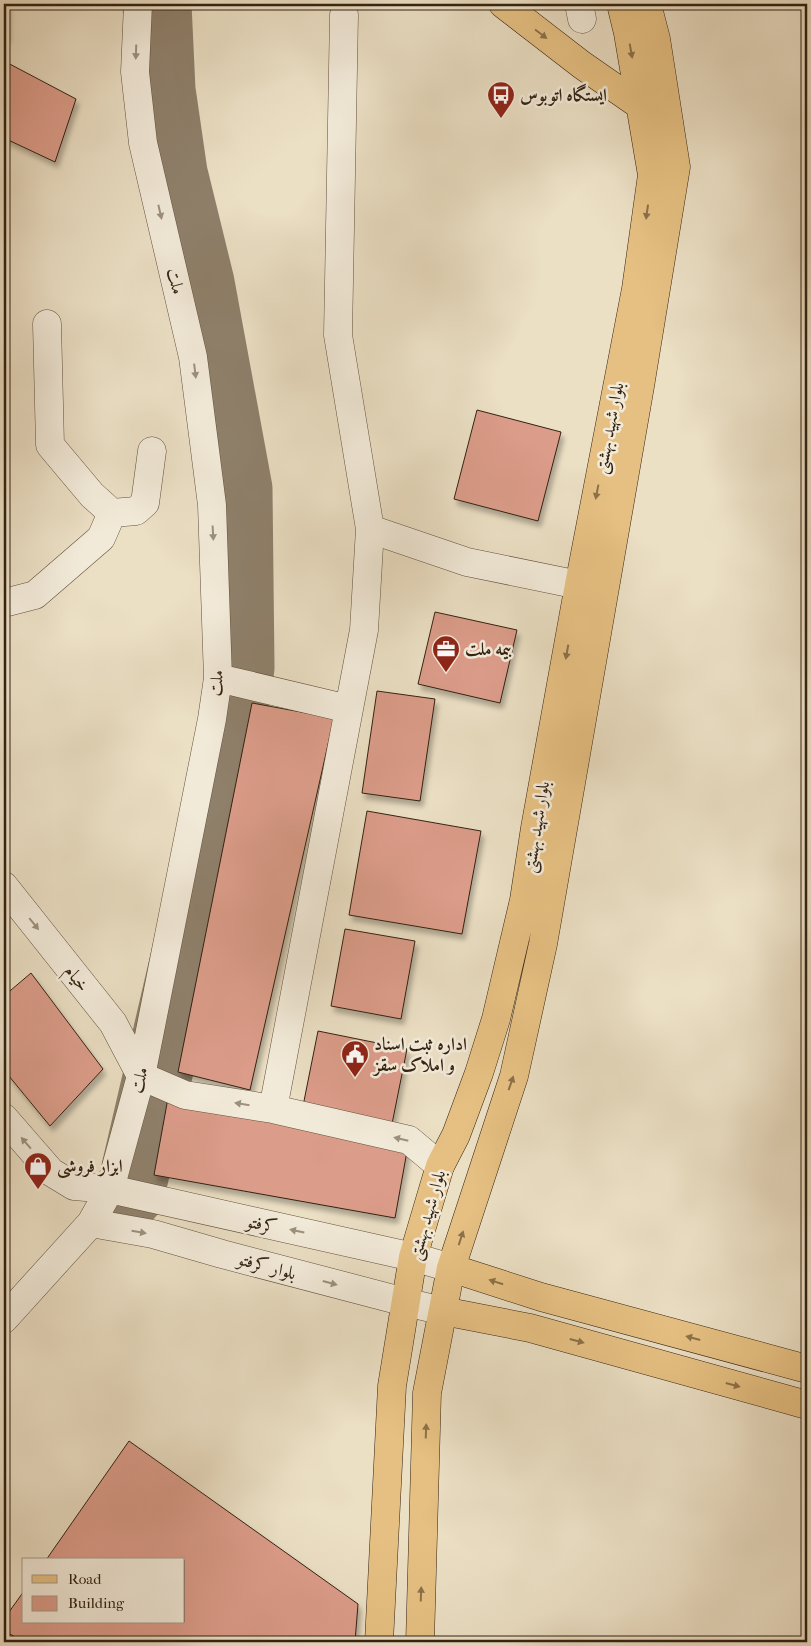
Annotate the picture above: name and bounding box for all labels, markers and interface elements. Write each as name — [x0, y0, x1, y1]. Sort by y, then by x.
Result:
one-way arrow — [534, 28, 547, 39]
one-way arrow — [628, 44, 636, 60]
one-way arrow — [132, 45, 140, 61]
bus stop icon: ایستگاه اتوبوس — [486, 80, 516, 119]
place label: ایستگاه اتوبوس — [520, 83, 607, 106]
one-way arrow — [643, 204, 651, 220]
one-way arrow — [156, 205, 164, 220]
street label: ملت — [162, 266, 189, 296]
one-way arrow — [191, 364, 199, 380]
street label: بلوار شهید بهشتی — [590, 381, 631, 476]
one-way arrow — [592, 485, 600, 501]
one-way arrow — [209, 525, 217, 541]
office icon: بیمه ملت — [431, 634, 461, 673]
place label: بیمه ملت — [465, 639, 512, 660]
one-way arrow — [562, 644, 570, 660]
street label: ملت — [205, 669, 228, 697]
street label: بلوار شهید بهشتی — [519, 780, 556, 875]
one-way arrow — [29, 917, 40, 930]
street label: خیام — [56, 961, 94, 999]
place label: اداره ثبت اسناد و املاک سقز — [372, 1034, 467, 1077]
public building icon: اداره ثبت اسناد و املاک سقز — [340, 1039, 370, 1078]
street label: ملت — [126, 1065, 153, 1095]
one-way arrow — [508, 1075, 516, 1090]
one-way arrow — [234, 1100, 250, 1108]
one-way arrow — [393, 1135, 408, 1143]
one-way arrow — [20, 1138, 32, 1150]
shop icon: ابزار فروشی — [23, 1151, 53, 1190]
place label: ابزار فروشی — [57, 1156, 123, 1179]
street label: بلوار شهید بهشتی — [405, 1168, 452, 1263]
street label: کرفتو — [243, 1211, 279, 1238]
one-way arrow — [290, 1227, 305, 1235]
one-way arrow — [132, 1228, 148, 1236]
one-way arrow — [458, 1230, 465, 1245]
street label: بلوار کرفتو — [233, 1248, 298, 1284]
one-way arrow — [489, 1278, 504, 1286]
one-way arrow — [323, 1279, 338, 1287]
one-way arrow — [685, 1334, 700, 1342]
one-way arrow — [569, 1338, 584, 1346]
one-way arrow — [726, 1381, 741, 1389]
one-way arrow — [422, 1423, 430, 1439]
legend — [22, 1558, 185, 1624]
text: Road — [68, 1570, 102, 1588]
one-way arrow — [417, 1585, 425, 1601]
text: Building — [68, 1594, 125, 1612]

